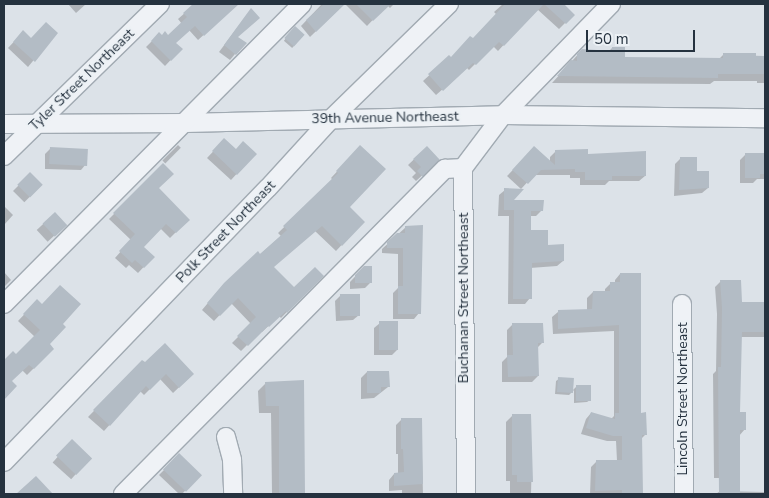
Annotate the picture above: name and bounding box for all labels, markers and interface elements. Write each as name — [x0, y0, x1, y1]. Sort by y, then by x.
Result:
scale bar — [589, 20, 698, 52]
street label: Tyler Street Northeast — [26, 26, 138, 134]
text: 50 m — [594, 29, 629, 49]
street label: 39th Avenue Northeast — [311, 108, 459, 128]
street label: Polk Street Northeast — [173, 177, 279, 287]
street label: Buchanan Street Northeast — [456, 213, 472, 383]
street label: Lincoln Street Northeast — [675, 322, 691, 476]

